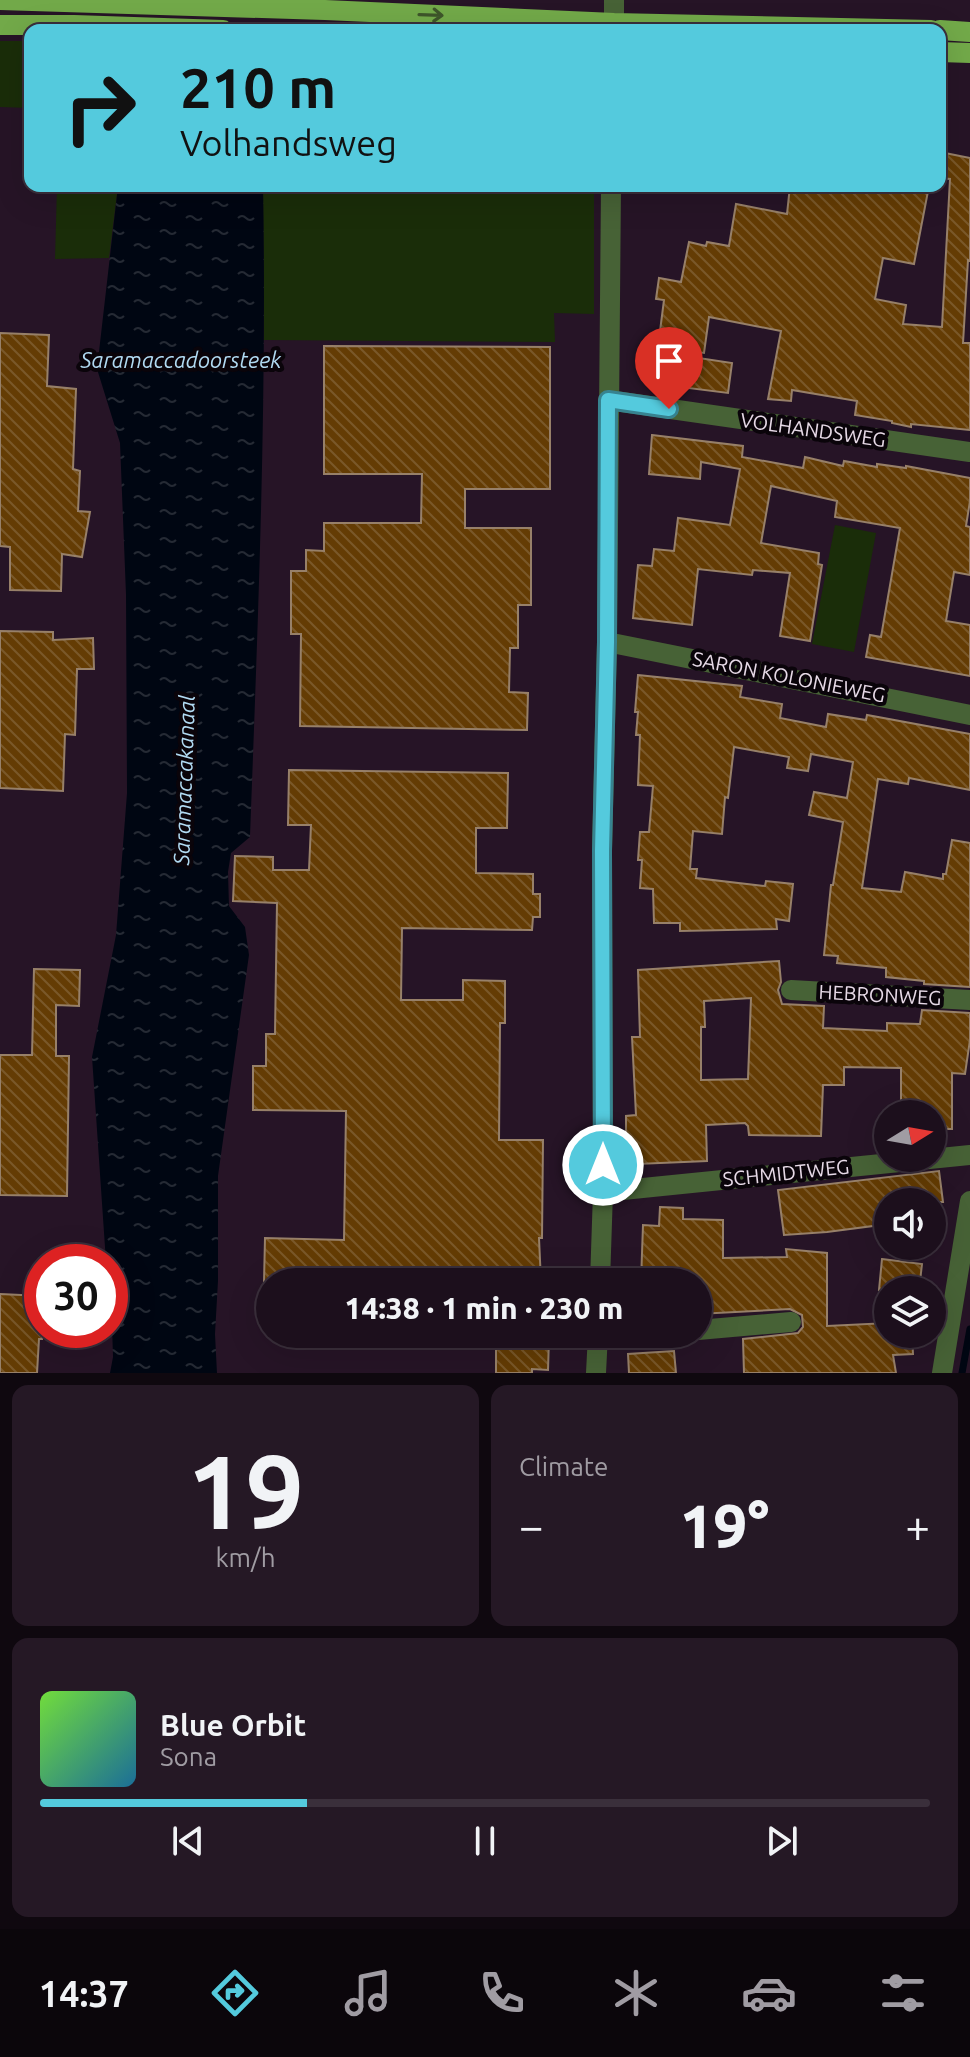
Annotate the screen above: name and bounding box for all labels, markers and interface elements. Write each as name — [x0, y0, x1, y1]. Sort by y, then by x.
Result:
one-way arrow — [417, 7, 444, 22]
icon: right — [48, 56, 152, 160]
text: 210 m — [180, 56, 336, 119]
text: Volhandsweg — [180, 122, 397, 163]
pin — [635, 327, 703, 409]
icon: arrive — [647, 339, 691, 383]
water label: Saramaccadoorsteek — [79, 347, 282, 372]
street label: VOLHANDSWEG — [739, 408, 887, 451]
street label: SARON KOLONIEWEG — [691, 647, 887, 706]
water label: Saramaccakanaal — [168, 694, 199, 867]
street label: HEBRONWEG — [818, 980, 942, 1009]
north arrow — [874, 1100, 946, 1172]
map controls — [874, 1100, 946, 1348]
position arrow — [561, 1123, 645, 1207]
street label: SCHMIDTWEG — [722, 1154, 850, 1191]
button: sound — [874, 1188, 946, 1260]
speed limit sign: 30 — [24, 1244, 128, 1348]
button: layers — [874, 1276, 946, 1348]
text: 14:38 · 1 min · 230 m — [345, 1291, 623, 1325]
text: 19 — [187, 1432, 304, 1549]
text: Climate — [519, 1452, 608, 1481]
text: 19° — [680, 1492, 769, 1559]
text: − — [519, 1501, 544, 1550]
text: + — [905, 1501, 930, 1550]
text: km/h — [215, 1543, 276, 1572]
text: Blue Orbit — [160, 1708, 306, 1742]
text: Sona — [160, 1742, 217, 1771]
icon: previous — [166, 1819, 210, 1863]
icon: pause — [463, 1819, 507, 1863]
icon: next — [760, 1819, 804, 1863]
icon: directions — [207, 1965, 263, 2021]
icon: music — [340, 1965, 396, 2021]
icon: phone — [474, 1965, 530, 2021]
icon: climate — [608, 1965, 664, 2021]
icon: car — [741, 1965, 797, 2021]
icon: filters — [875, 1965, 931, 2021]
text: 14:37 — [39, 1973, 129, 2014]

